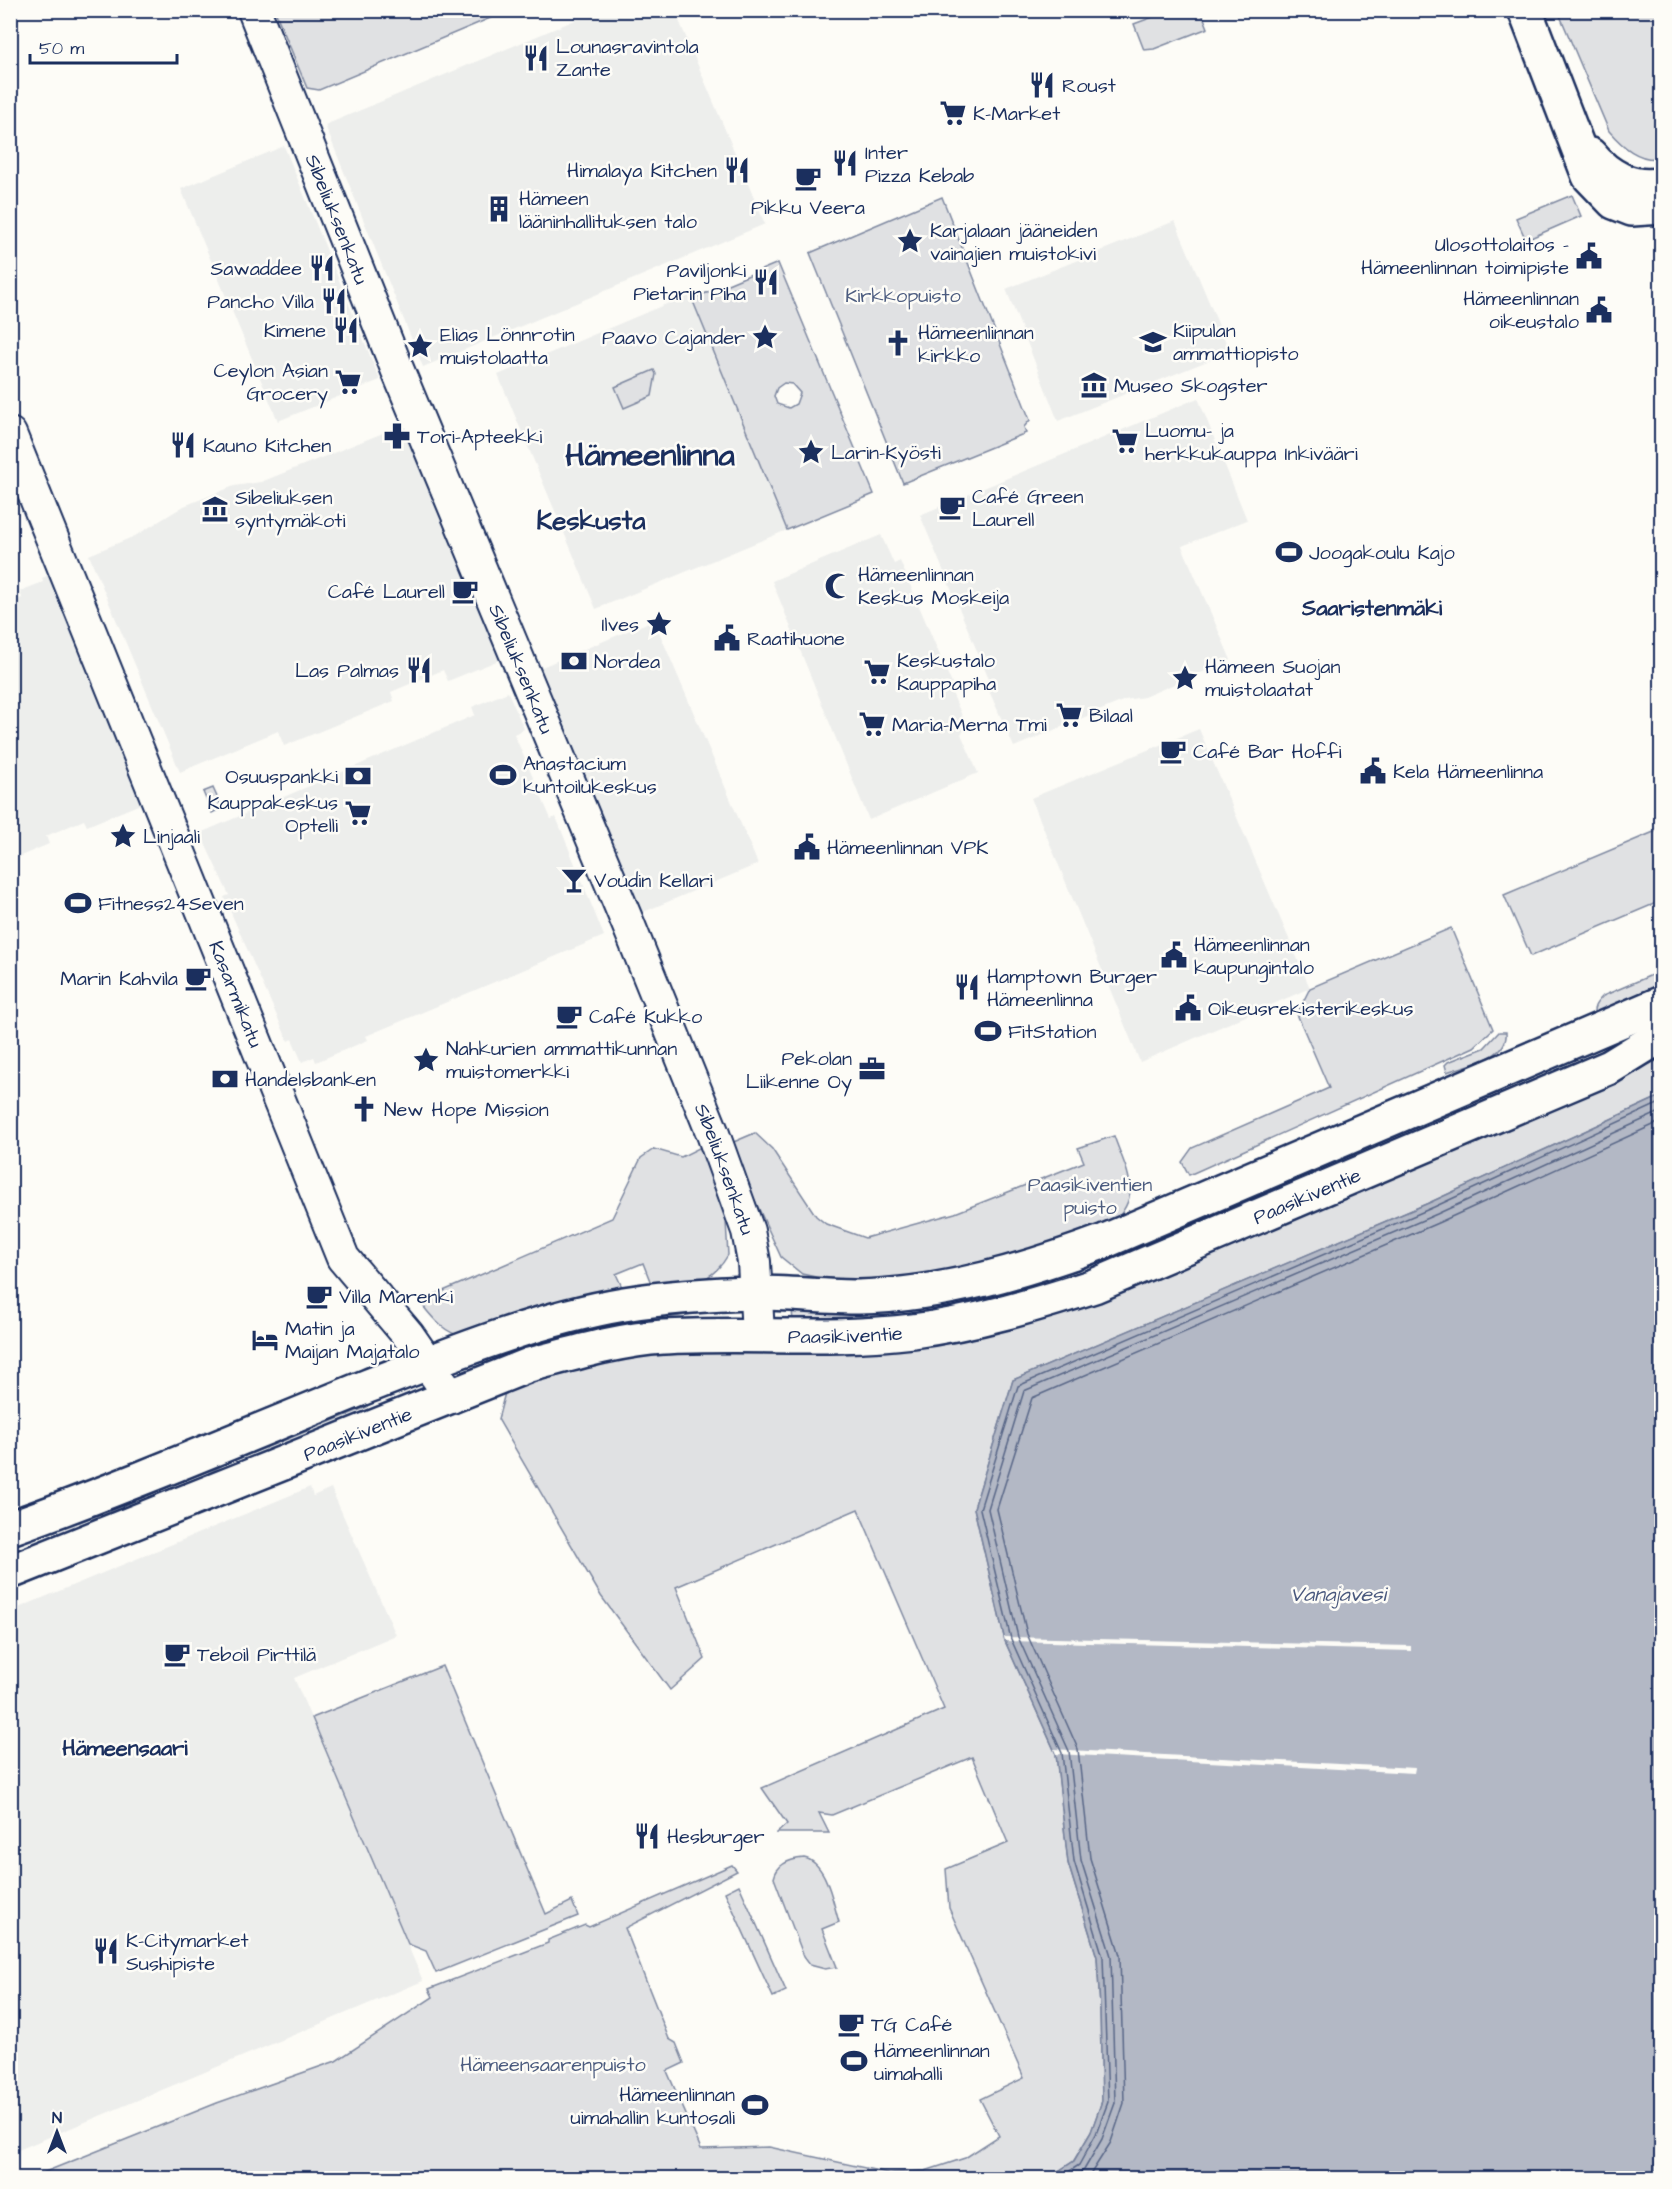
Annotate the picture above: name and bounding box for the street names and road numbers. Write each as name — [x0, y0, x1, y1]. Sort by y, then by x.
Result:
street label: Sibeliuksenkatu — [298, 150, 375, 289]
street label: Sibeliuksenkatu — [481, 600, 560, 738]
street label: Kasarmikatu — [201, 937, 270, 1052]
street label: Sibeliuksenkatu — [687, 1099, 761, 1239]
street label: Paasikiventie — [1249, 1161, 1366, 1232]
street label: Paasikiventie — [788, 1319, 904, 1351]
street label: Paasikiventie — [299, 1400, 416, 1469]

